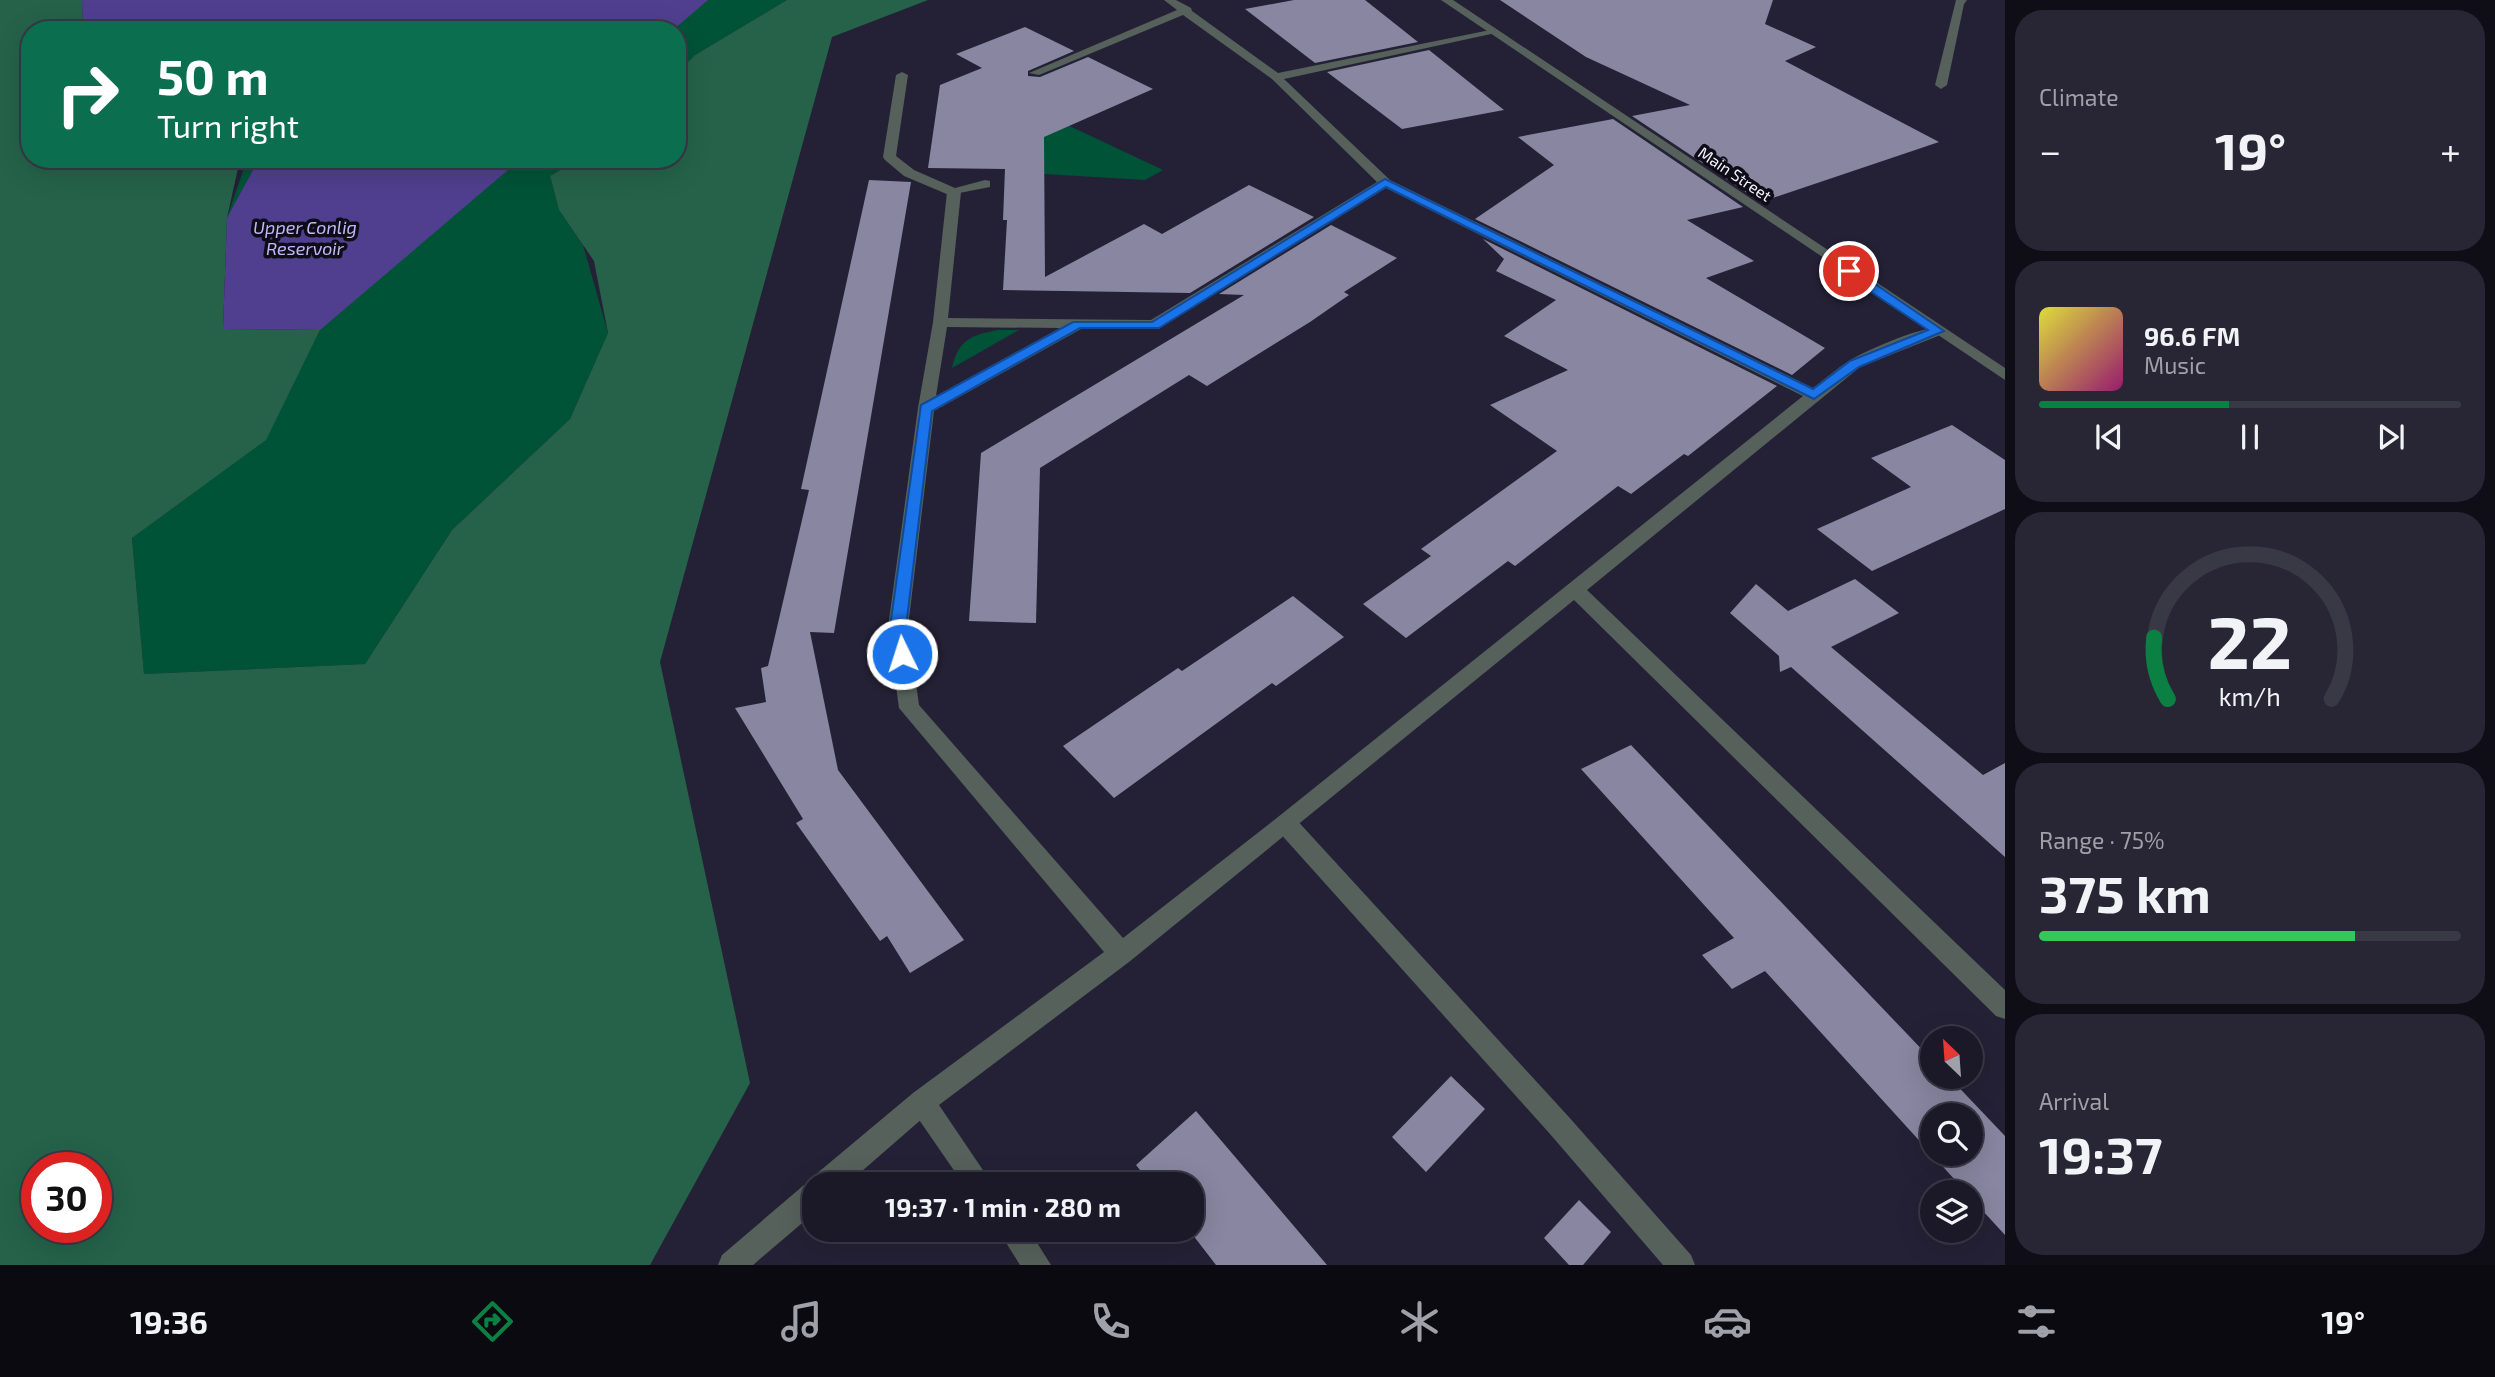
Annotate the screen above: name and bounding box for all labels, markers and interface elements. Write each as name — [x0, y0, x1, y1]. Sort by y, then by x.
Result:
text: 50 m — [157, 46, 269, 105]
icon: right — [42, 49, 133, 140]
text: Climate — [2039, 83, 2119, 111]
text: Turn right — [157, 106, 299, 144]
text: 19° — [2215, 118, 2286, 180]
text: − — [2039, 127, 2061, 173]
text: + — [2440, 127, 2461, 173]
street label: Main Street — [1695, 142, 1775, 205]
water label: Upper Conlig Reservoir — [253, 216, 357, 259]
pin — [1819, 241, 1879, 301]
icon: arrive — [1830, 252, 1868, 290]
text: 96.6 FM — [2144, 320, 2240, 351]
text: Music — [2144, 351, 2206, 379]
icon: previous — [2090, 418, 2128, 456]
icon: pause — [2231, 418, 2269, 456]
icon: next — [2372, 418, 2410, 456]
text: 22 — [2208, 596, 2292, 684]
position arrow — [865, 617, 939, 691]
text: km/h — [2219, 680, 2281, 710]
text: Range · 75% — [2039, 826, 2165, 854]
text: 375 km — [2039, 861, 2211, 923]
north arrow — [1920, 1026, 1983, 1088]
map controls — [1920, 1026, 1983, 1243]
text: Arrival — [2039, 1087, 2109, 1115]
button: search — [1920, 1103, 1983, 1166]
text: 19:37 — [2039, 1122, 2162, 1184]
speed limit sign: 30 — [21, 1152, 112, 1243]
button: layers — [1920, 1180, 1983, 1243]
text: 19:37 · 1 min · 280 m — [885, 1191, 1121, 1222]
icon: directions — [468, 1297, 517, 1346]
icon: music — [777, 1297, 826, 1346]
icon: phone — [1086, 1297, 1135, 1346]
icon: climate — [1395, 1297, 1444, 1346]
icon: car — [1703, 1297, 1752, 1346]
icon: filters — [2012, 1297, 2061, 1346]
text: 19:36 — [130, 1302, 208, 1340]
text: 19° — [2321, 1302, 2365, 1340]

